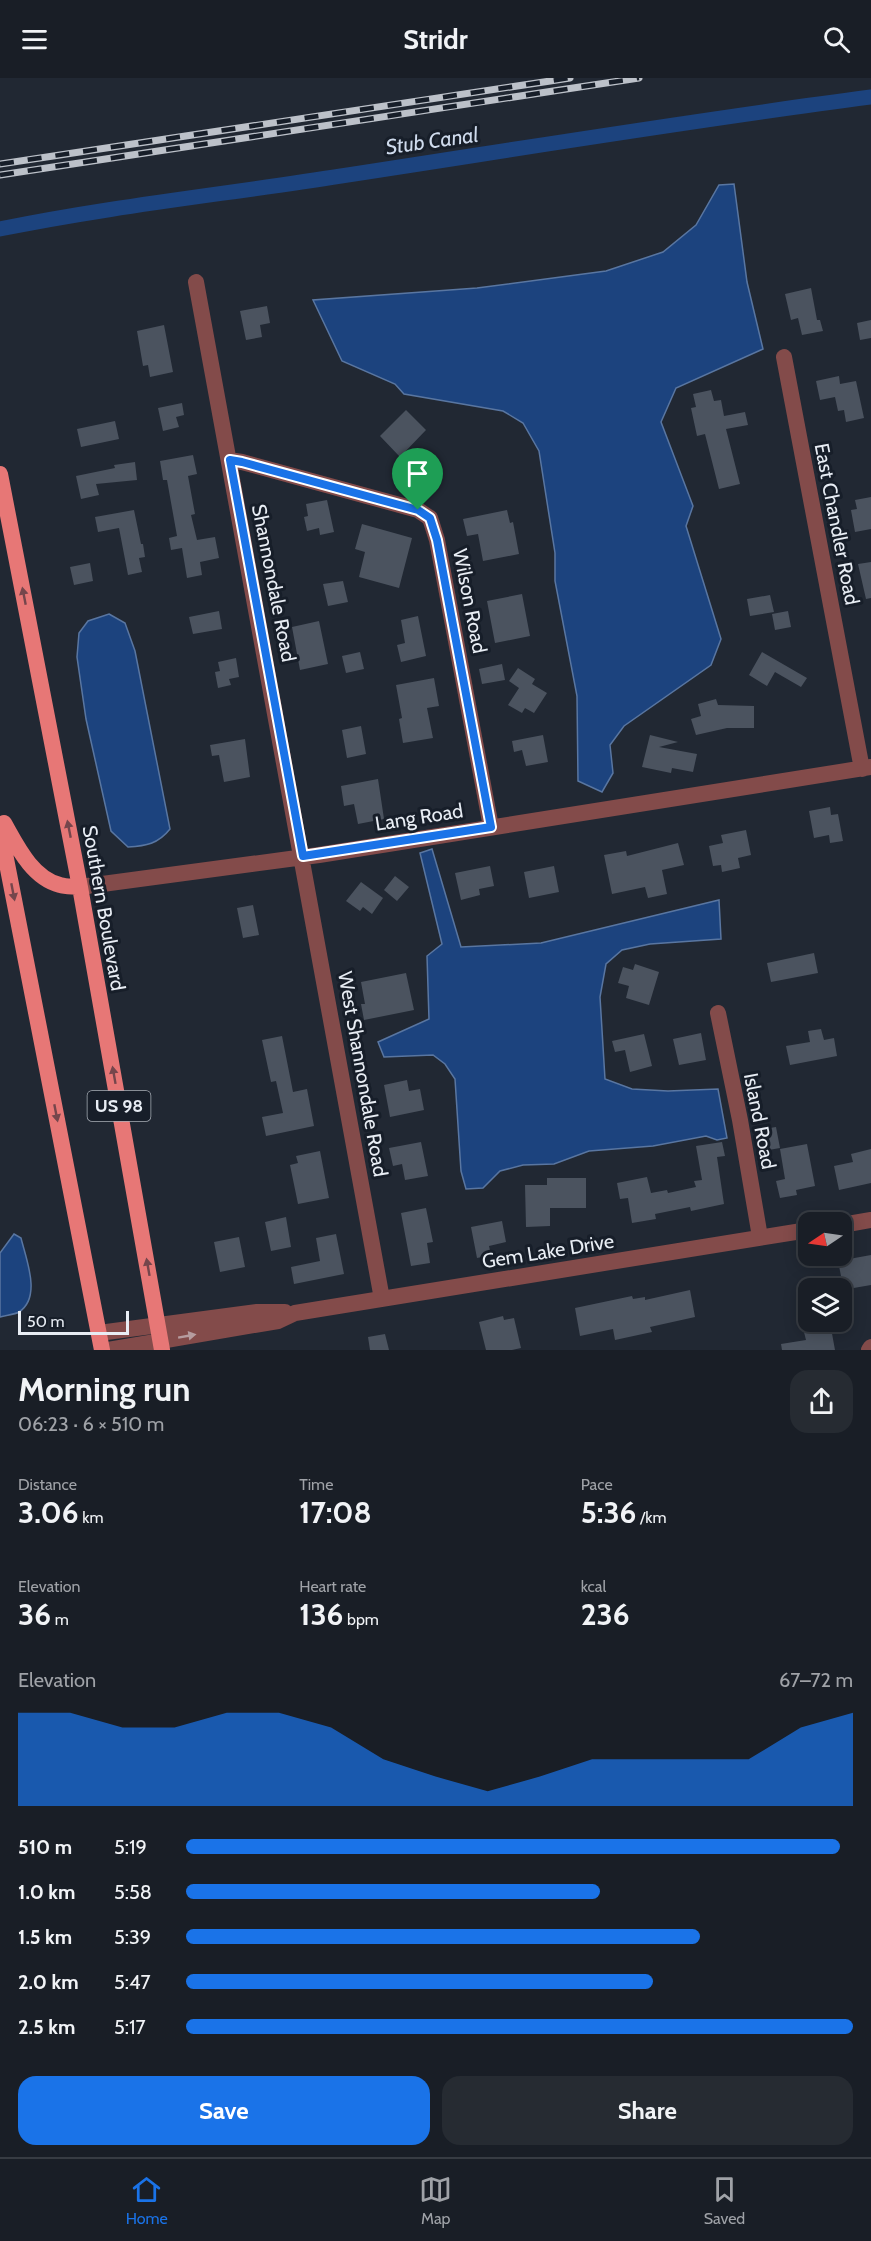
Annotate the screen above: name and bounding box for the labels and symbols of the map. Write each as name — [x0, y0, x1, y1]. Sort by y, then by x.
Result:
water label: Stub Canal — [384, 122, 480, 159]
street label: East Chandler Road — [810, 441, 864, 607]
pin — [392, 448, 443, 510]
street label: Shannondale Road — [247, 502, 301, 664]
street label: Wilson Road — [448, 547, 492, 655]
one-way arrow — [19, 587, 28, 606]
street label: Lang Road — [373, 798, 465, 836]
one-way arrow — [64, 820, 73, 839]
street label: Southern Boulevard — [78, 823, 130, 993]
one-way arrow — [9, 882, 18, 901]
street label: West Shannondale Road — [333, 970, 393, 1178]
one-way arrow — [109, 1065, 118, 1084]
street label: Island Road — [739, 1071, 781, 1171]
road number: US 98 — [88, 1091, 150, 1121]
one-way arrow — [52, 1104, 61, 1123]
north arrow — [798, 1212, 852, 1266]
street label: Gem Lake Drive — [480, 1229, 616, 1273]
one-way arrow — [143, 1257, 152, 1276]
scale bar — [18, 1308, 129, 1336]
one-way arrow — [177, 1331, 196, 1340]

